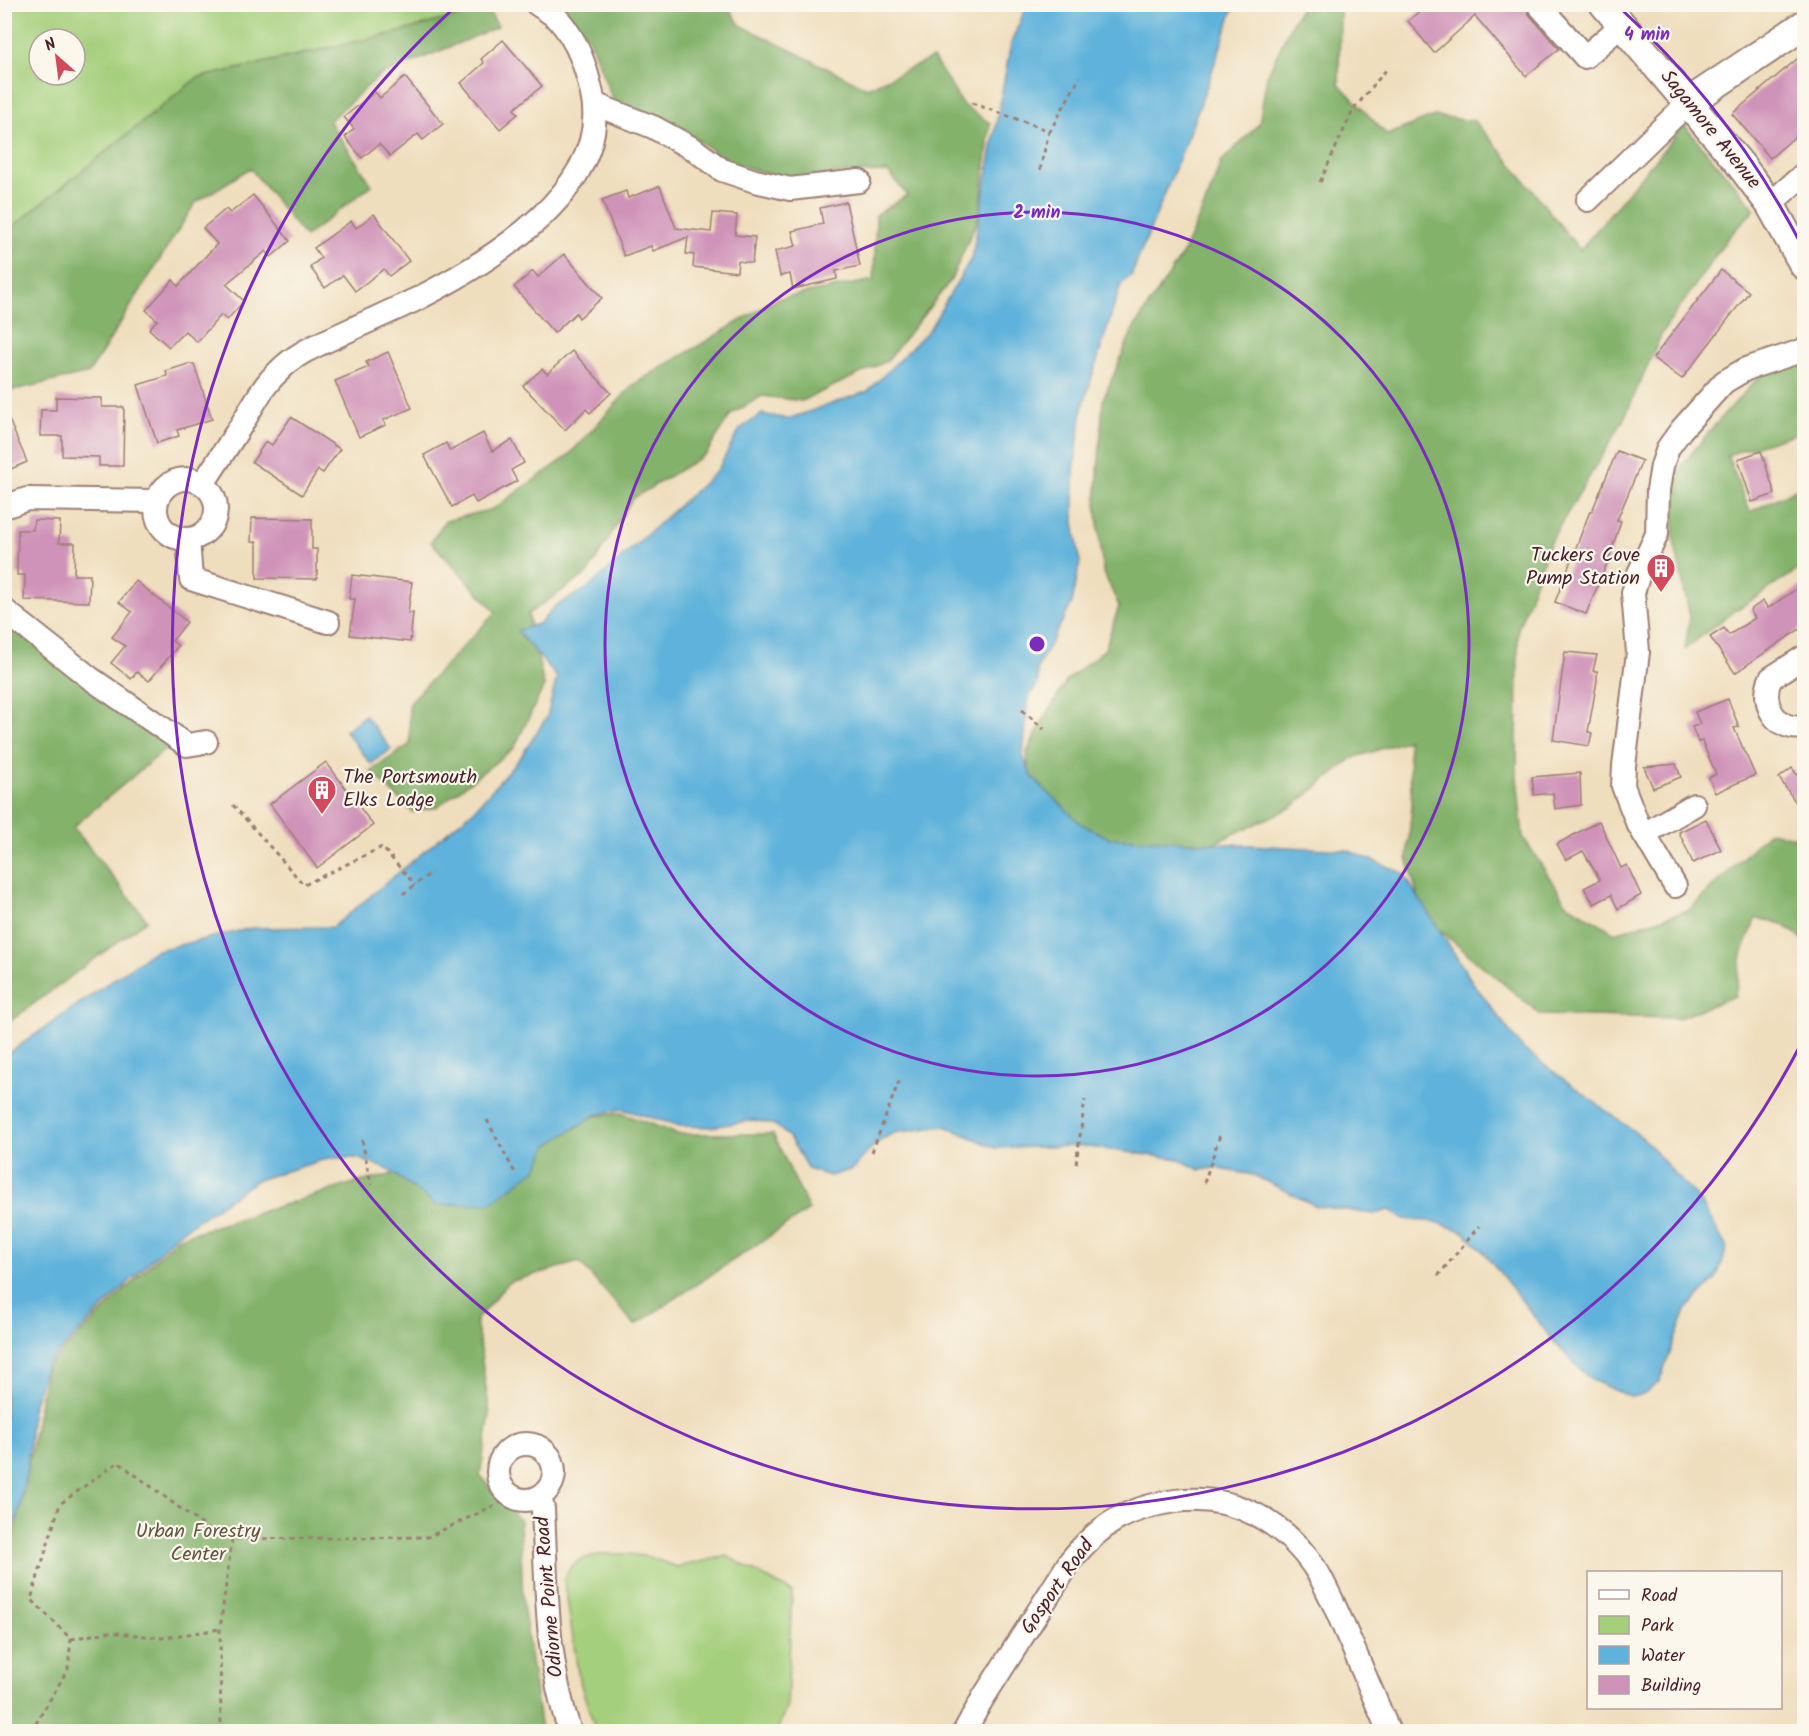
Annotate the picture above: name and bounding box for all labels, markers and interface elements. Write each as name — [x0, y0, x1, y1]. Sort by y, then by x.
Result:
text: 4 min — [1624, 21, 1670, 50]
north arrow — [27, 27, 87, 87]
text: N — [40, 32, 61, 58]
street label: Sagamore Avenue — [1652, 63, 1768, 197]
text: 2 min — [1014, 199, 1060, 228]
place label: Tuckers Cove Pump Station — [1526, 540, 1640, 595]
building icon: Tuckers Cove Pump Station — [1645, 552, 1677, 594]
centre of rings — [1027, 634, 1047, 654]
place label: The Portsmouth Elks Lodge — [343, 762, 477, 817]
building icon: The Portsmouth Elks Lodge — [306, 774, 338, 816]
street label: Odiorne Point Road — [527, 1514, 573, 1679]
park label: Urban Forestry Center — [136, 1516, 261, 1571]
street label: Gosport Road — [1013, 1532, 1103, 1642]
legend — [1587, 1571, 1782, 1709]
text: Road — [1641, 1582, 1678, 1611]
text: Park — [1641, 1612, 1674, 1641]
text: Water — [1641, 1642, 1686, 1671]
text: Building — [1641, 1672, 1701, 1701]

